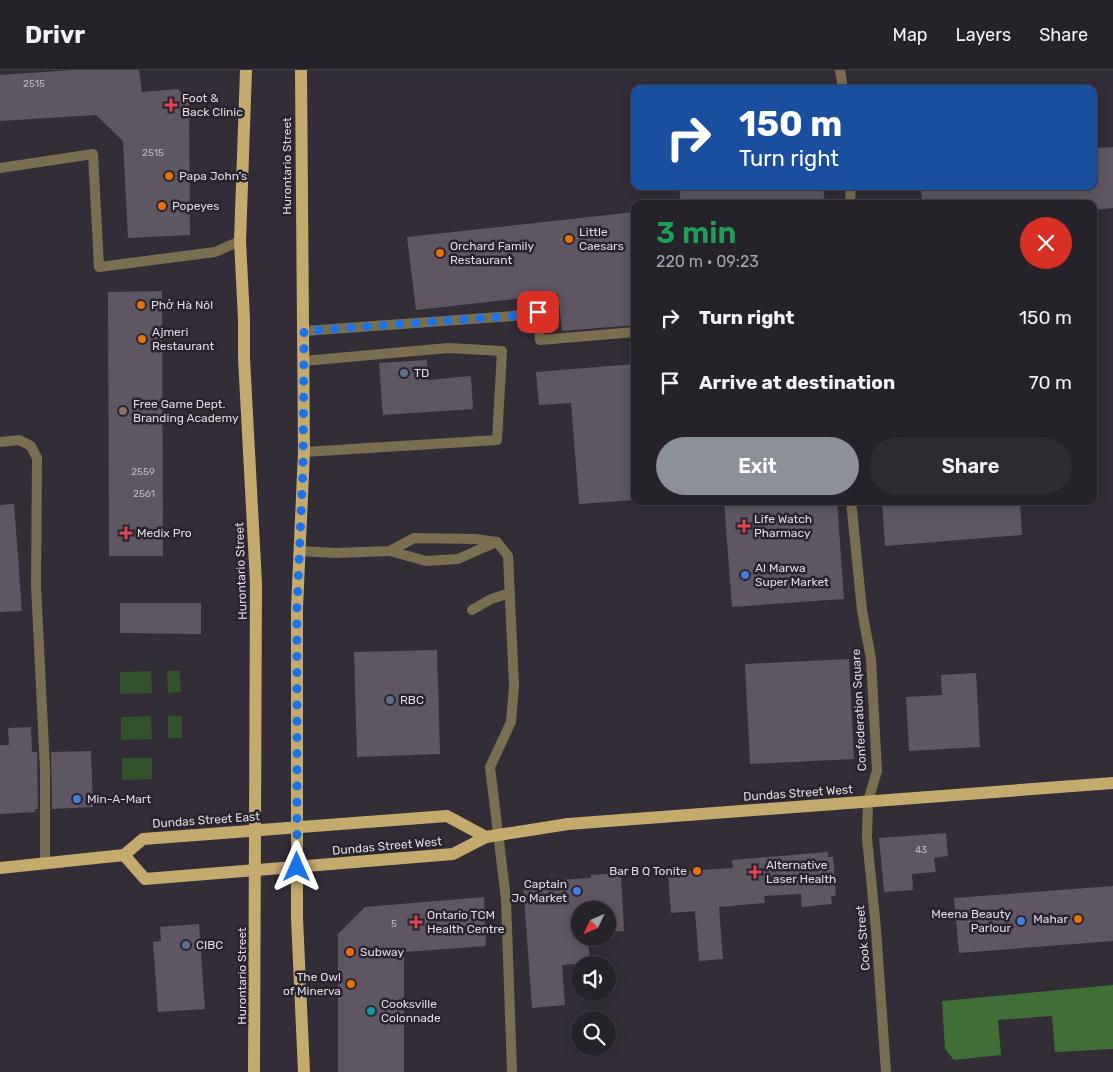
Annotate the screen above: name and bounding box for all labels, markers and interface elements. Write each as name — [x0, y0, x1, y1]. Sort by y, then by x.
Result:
text: Drivr — [25, 21, 85, 49]
text: Map — [893, 24, 928, 46]
text: Layers — [956, 24, 1011, 46]
text: Share — [1039, 24, 1088, 46]
house number: 2515 — [23, 78, 45, 90]
place label: Foot & Back Clinic — [182, 91, 243, 119]
marker: Foot & Back Clinic — [164, 98, 178, 112]
text: 150 m — [739, 103, 842, 145]
icon: right — [656, 105, 721, 170]
street label: Hurontario Street — [280, 117, 294, 215]
text: Turn right — [739, 145, 839, 172]
house number: 2515 — [142, 147, 164, 159]
place label: Papa John's — [179, 169, 247, 183]
marker: Papa John's — [163, 170, 175, 182]
place label: Popeyes — [172, 199, 219, 213]
marker: Popeyes — [156, 200, 168, 212]
text: 3 min — [656, 215, 736, 251]
button: close — [1020, 217, 1072, 269]
place label: Little Caesars — [579, 225, 624, 253]
marker: Little Caesars — [563, 233, 575, 245]
place label: Orchard Family Restaurant — [450, 239, 534, 267]
marker: Orchard Family Restaurant — [434, 247, 446, 259]
text: 220 m · 09:23 — [656, 252, 759, 271]
pin — [517, 291, 559, 333]
place label: Phở Hà Nôl — [151, 298, 213, 312]
icon: arrive — [524, 298, 552, 326]
marker: Phở Hà Nôl — [135, 299, 147, 311]
icon: right — [656, 304, 684, 332]
text: Turn right — [699, 306, 794, 329]
text: 150 m — [1019, 306, 1072, 329]
place label: Ajmeri Restaurant — [152, 325, 214, 353]
marker: Ajmeri Restaurant — [136, 333, 148, 345]
place label: TD — [414, 366, 429, 380]
marker: TD — [398, 367, 410, 379]
icon: arrive — [656, 369, 684, 397]
text: Arrive at destination — [699, 371, 895, 394]
text: 70 m — [1029, 371, 1072, 394]
place label: Free Game Dept. Branding Academy — [133, 397, 239, 425]
marker: Free Game Dept. Branding Academy — [117, 405, 129, 417]
button: Exit — [656, 437, 859, 495]
button: Share — [869, 437, 1072, 495]
house number: 2559 — [131, 466, 155, 478]
house number: 2561 — [133, 488, 155, 500]
place label: Life Watch Pharmacy — [754, 512, 812, 540]
marker: Life Watch Pharmacy — [738, 520, 750, 532]
street label: Hurontario Street — [232, 522, 250, 620]
marker: Medix Pro — [119, 526, 133, 540]
place label: Medix Pro — [137, 526, 192, 540]
place label: Al Marwa Super Market — [755, 561, 829, 589]
marker: Al Marwa Super Market — [739, 569, 751, 581]
street label: Confederation Square — [849, 648, 869, 772]
place label: RBC — [400, 693, 424, 707]
marker: RBC — [384, 694, 396, 706]
street label: Dundas Street West — [743, 782, 854, 804]
place label: Min-A-Mart — [87, 792, 151, 806]
marker: Min-A-Mart — [71, 793, 83, 805]
street label: Dundas Street East — [152, 809, 261, 831]
street label: Dundas Street West — [332, 834, 443, 858]
position arrow — [270, 840, 322, 892]
house number: 43 — [915, 844, 927, 856]
place label: Alternative Laser Health — [766, 858, 836, 886]
place label: Bar B Q Tonite — [609, 864, 687, 878]
marker: Bar B Q Tonite — [691, 865, 703, 877]
marker: Alternative Laser Health — [748, 865, 762, 879]
place label: Captain Jo Market — [512, 877, 567, 905]
marker: Captain Jo Market — [571, 885, 583, 897]
north arrow — [571, 901, 616, 946]
map controls — [571, 901, 616, 1056]
street label: Cook Street — [853, 904, 873, 971]
place label: Meena Beauty Parlour — [931, 907, 1011, 935]
place label: Ontario TCM Health Centre — [427, 908, 505, 936]
place label: Mahar — [1033, 912, 1068, 926]
marker: Mahar — [1072, 913, 1084, 925]
marker: Ontario TCM Health Centre — [409, 915, 423, 929]
marker: Meena Beauty Parlour — [1015, 915, 1027, 927]
house number: 5 — [391, 918, 397, 930]
street label: Hurontario Street — [235, 927, 249, 1025]
place label: CIBC — [196, 938, 223, 952]
marker: CIBC — [180, 939, 192, 951]
place label: Subway — [360, 945, 405, 959]
marker: Subway — [344, 946, 356, 958]
button: sound — [571, 956, 616, 1001]
place label: The Owl of Minerva — [283, 970, 341, 998]
marker: The Owl of Minerva — [345, 978, 357, 990]
place label: Cooksville Colonnade — [381, 997, 441, 1025]
marker: Cooksville Colonnade — [365, 1005, 377, 1017]
button: search — [571, 1011, 616, 1056]

